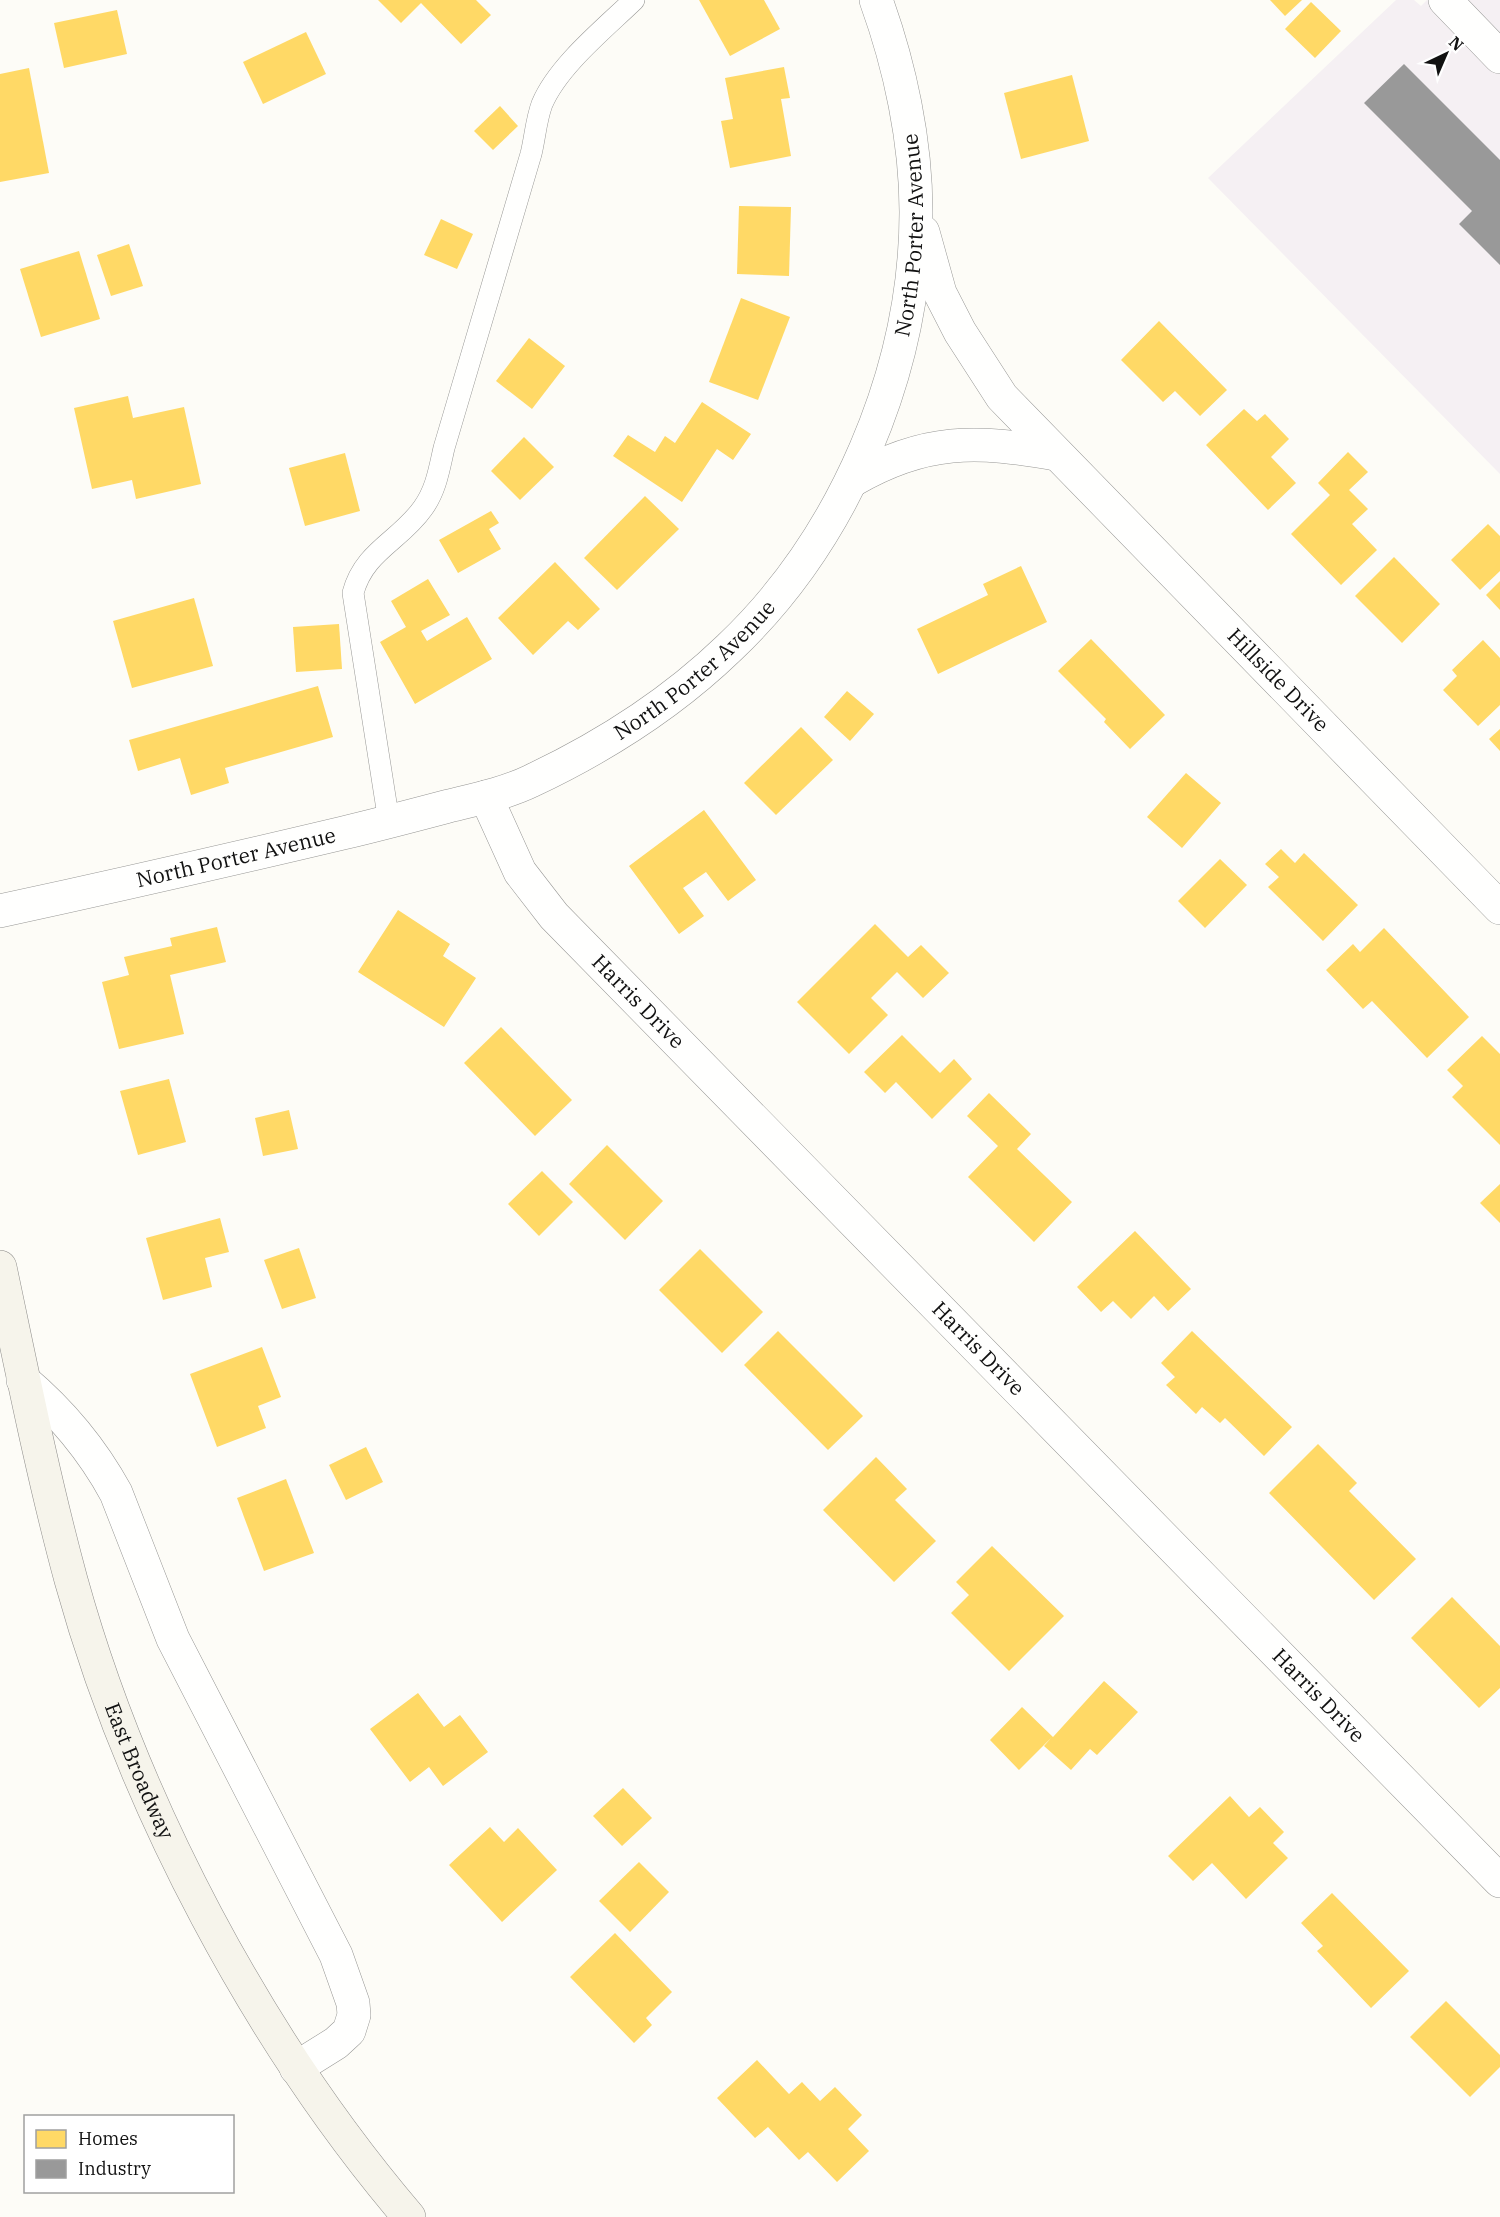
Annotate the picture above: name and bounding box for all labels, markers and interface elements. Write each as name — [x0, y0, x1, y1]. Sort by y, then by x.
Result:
north arrow — [1416, 24, 1476, 84]
text: N — [1445, 32, 1468, 55]
street label: North Porter Avenue — [887, 132, 929, 339]
street label: North Porter Avenue — [608, 594, 781, 746]
street label: Hillside Drive — [1222, 622, 1336, 737]
street label: North Porter Avenue — [134, 820, 338, 893]
street label: Harris Drive — [586, 948, 691, 1054]
street label: Harris Drive — [926, 1295, 1031, 1401]
street label: Harris Drive — [1267, 1642, 1372, 1748]
street label: East Broadway — [99, 1698, 182, 1844]
legend — [24, 2115, 234, 2193]
text: Homes — [78, 2127, 138, 2150]
text: Industry — [78, 2157, 151, 2180]

